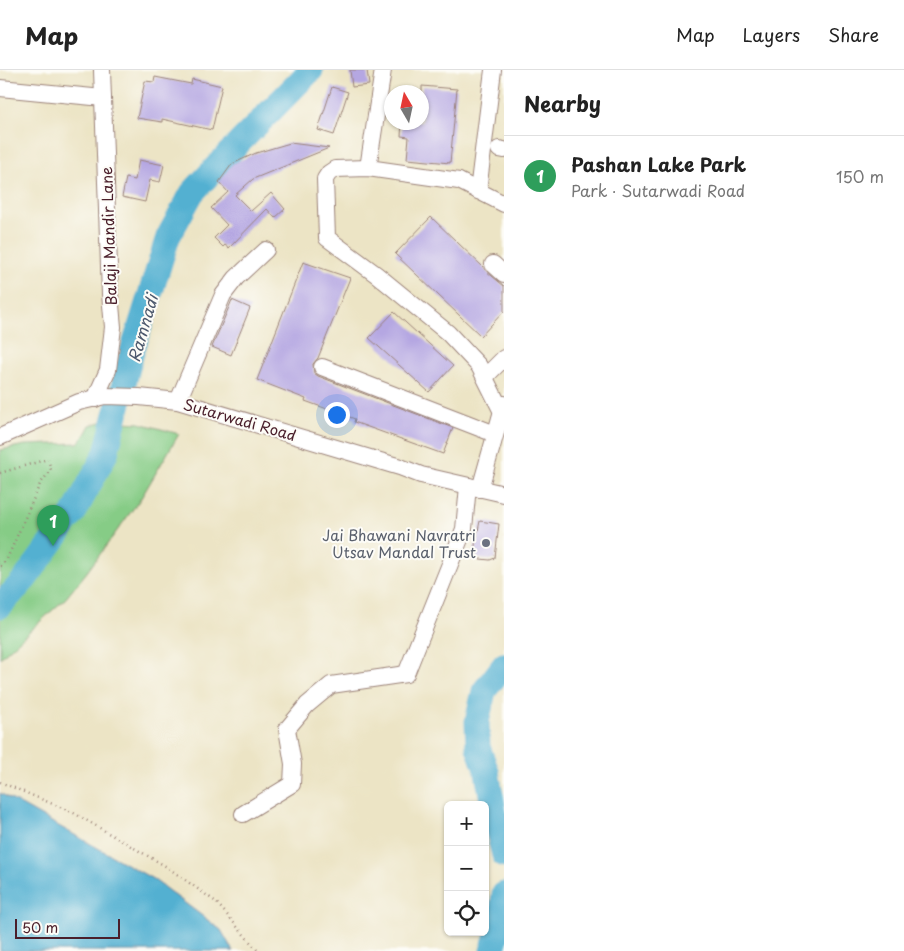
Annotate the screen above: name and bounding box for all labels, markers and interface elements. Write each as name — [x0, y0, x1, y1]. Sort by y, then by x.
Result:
text: Map — [25, 17, 78, 53]
text: Map — [676, 21, 715, 48]
text: Layers — [743, 21, 800, 48]
text: Share — [828, 21, 879, 48]
north arrow — [384, 85, 429, 130]
text: Nearby — [524, 87, 601, 119]
text: Pashan Lake Park — [571, 150, 746, 178]
text: 1 — [536, 164, 544, 188]
text: 150 m — [836, 164, 884, 188]
street label: Balaji Mandir Lane — [94, 166, 122, 306]
text: Park · Sutarwadi Road — [571, 178, 745, 202]
water label: Ramnadi — [121, 289, 164, 364]
street label: Sutarwadi Road — [181, 392, 299, 446]
your location — [324, 402, 350, 428]
pin: 1 — [37, 505, 69, 546]
place label: Jai Bhawani Navratri Utsav Mandal Trust — [322, 523, 476, 563]
marker: Jai Bhawani Navratri Utsav Mandal Trust — [480, 537, 492, 549]
map controls — [444, 801, 489, 936]
button: + — [444, 801, 489, 846]
button: − — [444, 846, 489, 891]
button: locate — [444, 891, 489, 936]
scale bar — [15, 916, 120, 939]
text: 50 m — [22, 917, 58, 938]

